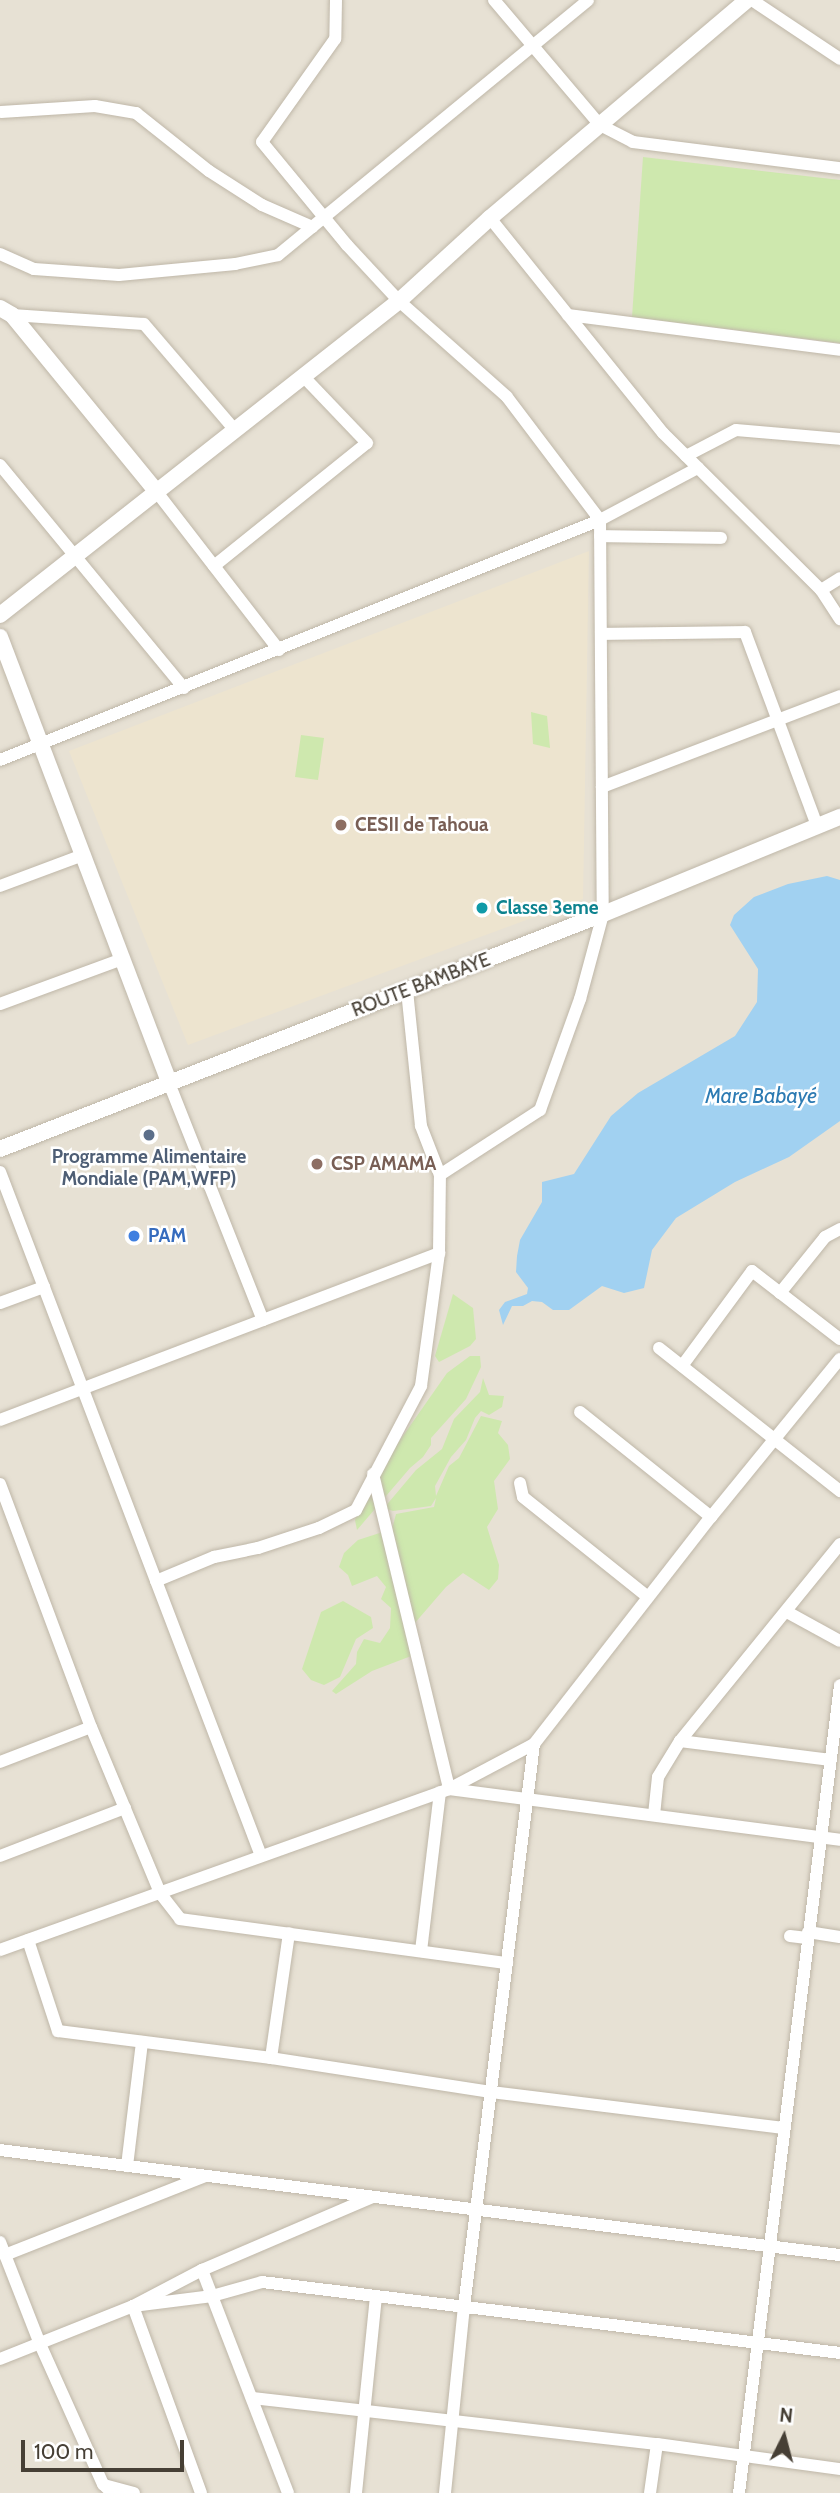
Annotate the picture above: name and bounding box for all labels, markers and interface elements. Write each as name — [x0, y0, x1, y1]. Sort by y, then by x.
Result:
place label: CESII de Tahoua — [355, 814, 489, 836]
marker: CESII de Tahoua — [333, 817, 349, 833]
place label: Classe 3eme — [496, 897, 598, 919]
marker: Classe 3eme — [474, 900, 490, 916]
street label: ROUTE BAMBAYE — [349, 948, 493, 1022]
water label: Mare Babayé — [705, 1083, 817, 1109]
marker: Programme Alimentaire Mondiale (PAM,WFP) — [141, 1127, 157, 1143]
place label: Programme Alimentaire Mondiale (PAM,WFP) — [52, 1146, 246, 1190]
place label: CSP AMAMA — [331, 1153, 436, 1175]
marker: CSP AMAMA — [309, 1156, 325, 1172]
place label: PAM — [148, 1225, 186, 1247]
marker: PAM — [126, 1228, 142, 1244]
north arrow — [749, 2402, 819, 2472]
text: N — [778, 2403, 794, 2428]
scale bar — [24, 2426, 187, 2470]
text: 100 m — [34, 2439, 93, 2464]

